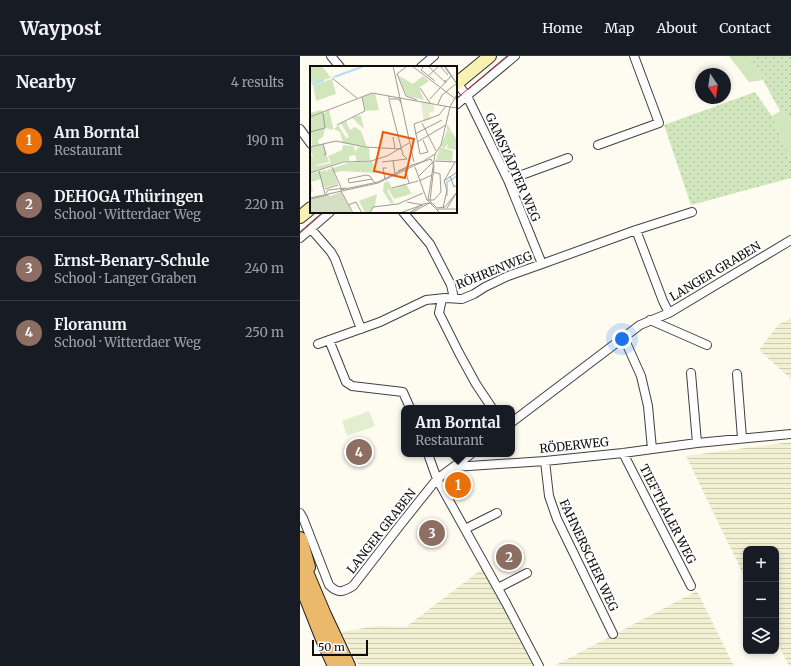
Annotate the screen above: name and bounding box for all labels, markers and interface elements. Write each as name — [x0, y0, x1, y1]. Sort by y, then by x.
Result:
text: Waypost — [20, 16, 101, 40]
text: Home — [542, 19, 583, 37]
text: Map — [605, 19, 634, 37]
text: About — [656, 19, 697, 37]
text: Contact — [719, 19, 771, 37]
inset map — [310, 66, 457, 213]
north arrow — [695, 68, 731, 104]
text: Nearby — [16, 71, 76, 93]
text: 4 results — [231, 74, 284, 91]
street label: GAMSTÄDTER WEG — [482, 110, 544, 224]
text: Am Borntal — [54, 123, 139, 142]
text: 1 — [26, 132, 32, 149]
text: 190 m — [247, 132, 284, 149]
text: Restaurant — [54, 142, 122, 159]
text: DEHOGA Thüringen — [54, 187, 203, 206]
text: 2 — [25, 196, 33, 213]
text: 220 m — [245, 196, 284, 213]
text: School · Witterdaer Weg — [54, 206, 201, 223]
street label: LANGER GRABEN — [667, 238, 764, 304]
street label: RÖHRENWEG — [454, 248, 534, 292]
text: Ernst-Benary-Schule — [54, 251, 209, 270]
text: 3 — [25, 260, 33, 277]
text: 240 m — [244, 260, 284, 277]
text: School · Langer Graben — [54, 270, 197, 287]
text: Floranum — [54, 315, 127, 334]
text: 4 — [25, 324, 33, 341]
text: 250 m — [245, 324, 284, 341]
your location — [612, 329, 632, 349]
text: School · Witterdaer Weg — [54, 334, 201, 351]
popup — [401, 405, 515, 457]
text: Am Borntal — [415, 413, 501, 432]
text: Restaurant — [415, 432, 484, 449]
street label: RÖDERWEG — [539, 434, 610, 456]
pin: 4 — [346, 437, 372, 467]
street label: TIEFTHALER WEG — [637, 462, 700, 566]
pin: 1 — [445, 470, 471, 500]
street label: LANGER GRABEN — [343, 485, 419, 576]
street label: FAHNERSCHER WEG — [556, 497, 622, 614]
pin: 3 — [419, 518, 445, 548]
pin: 2 — [496, 542, 522, 572]
map controls — [743, 546, 779, 654]
button: + — [743, 546, 779, 582]
button: − — [743, 582, 779, 618]
button: layers — [743, 618, 779, 654]
scale bar — [312, 638, 368, 657]
text: 50 m — [318, 640, 345, 654]

